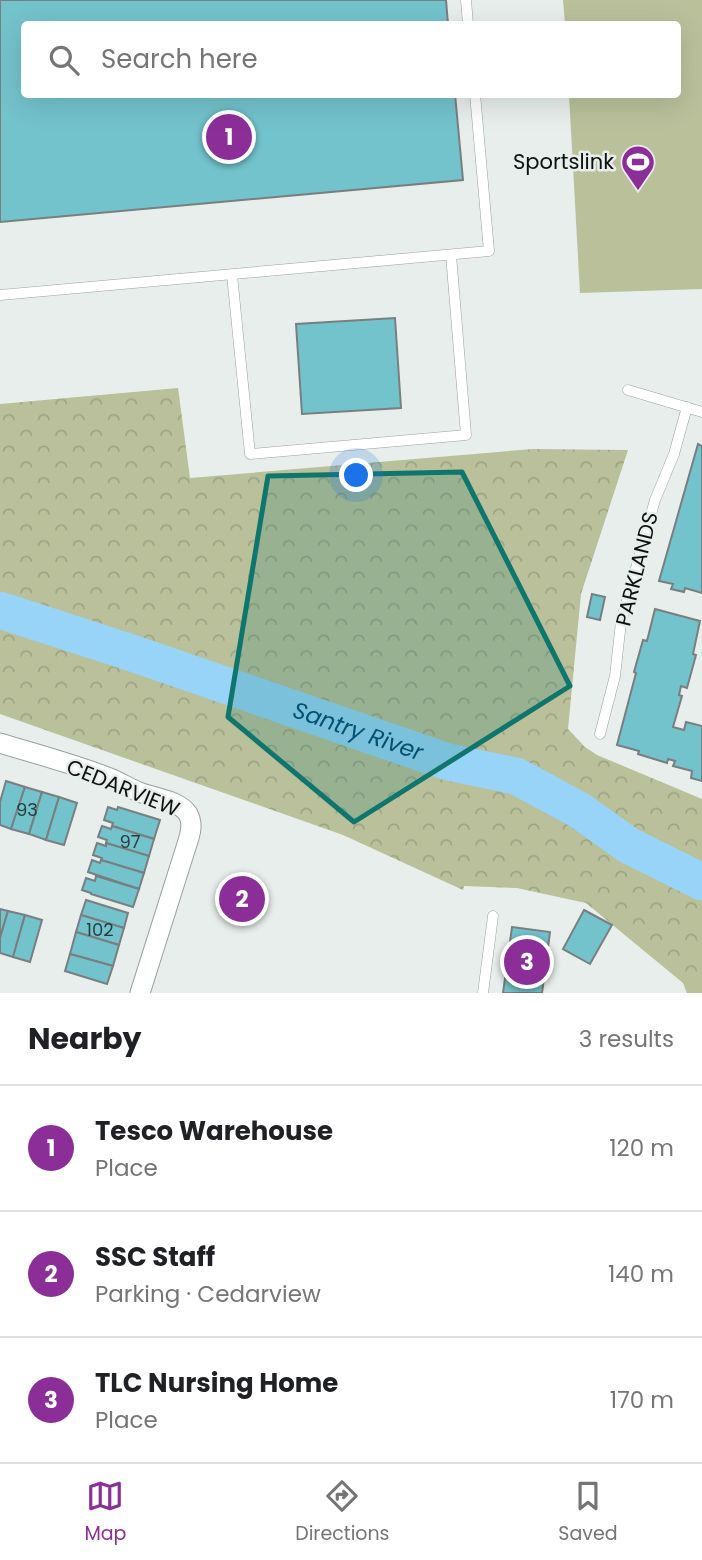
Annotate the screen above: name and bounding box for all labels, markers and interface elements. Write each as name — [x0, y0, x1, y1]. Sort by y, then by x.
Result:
search box — [21, 21, 681, 98]
icon: search — [45, 41, 83, 79]
text: Search here — [101, 41, 258, 77]
pin: 1 — [206, 111, 252, 163]
sports icon: Sportslink — [619, 143, 657, 192]
place label: Sportslink — [513, 147, 614, 176]
your location — [339, 458, 373, 492]
street label: PARKLANDS — [608, 509, 665, 629]
water label: Santry River — [289, 694, 429, 769]
street label: CEDARVIEW — [62, 752, 184, 824]
house number: 93 — [16, 797, 38, 822]
house number: 97 — [119, 829, 141, 854]
pin: 2 — [219, 873, 265, 925]
house number: 102 — [86, 917, 114, 942]
pin: 3 — [504, 936, 550, 988]
text: Nearby — [28, 1017, 142, 1060]
text: 3 results — [579, 1023, 674, 1055]
text: Tesco Warehouse — [95, 1113, 333, 1149]
text: 1 — [47, 1132, 55, 1164]
text: 120 m — [609, 1132, 674, 1164]
text: Place — [95, 1152, 158, 1184]
text: SSC Staff — [95, 1239, 215, 1275]
text: 2 — [44, 1258, 58, 1290]
text: 140 m — [608, 1258, 674, 1290]
text: Parking · Cedarview — [95, 1278, 321, 1310]
text: TLC Nursing Home — [95, 1365, 338, 1401]
text: 3 — [44, 1384, 58, 1416]
text: 170 m — [610, 1384, 674, 1416]
text: Place — [95, 1404, 158, 1436]
tab: Map — [84, 1477, 126, 1548]
tab: Directions — [295, 1477, 390, 1548]
tab: Saved — [558, 1477, 618, 1548]

